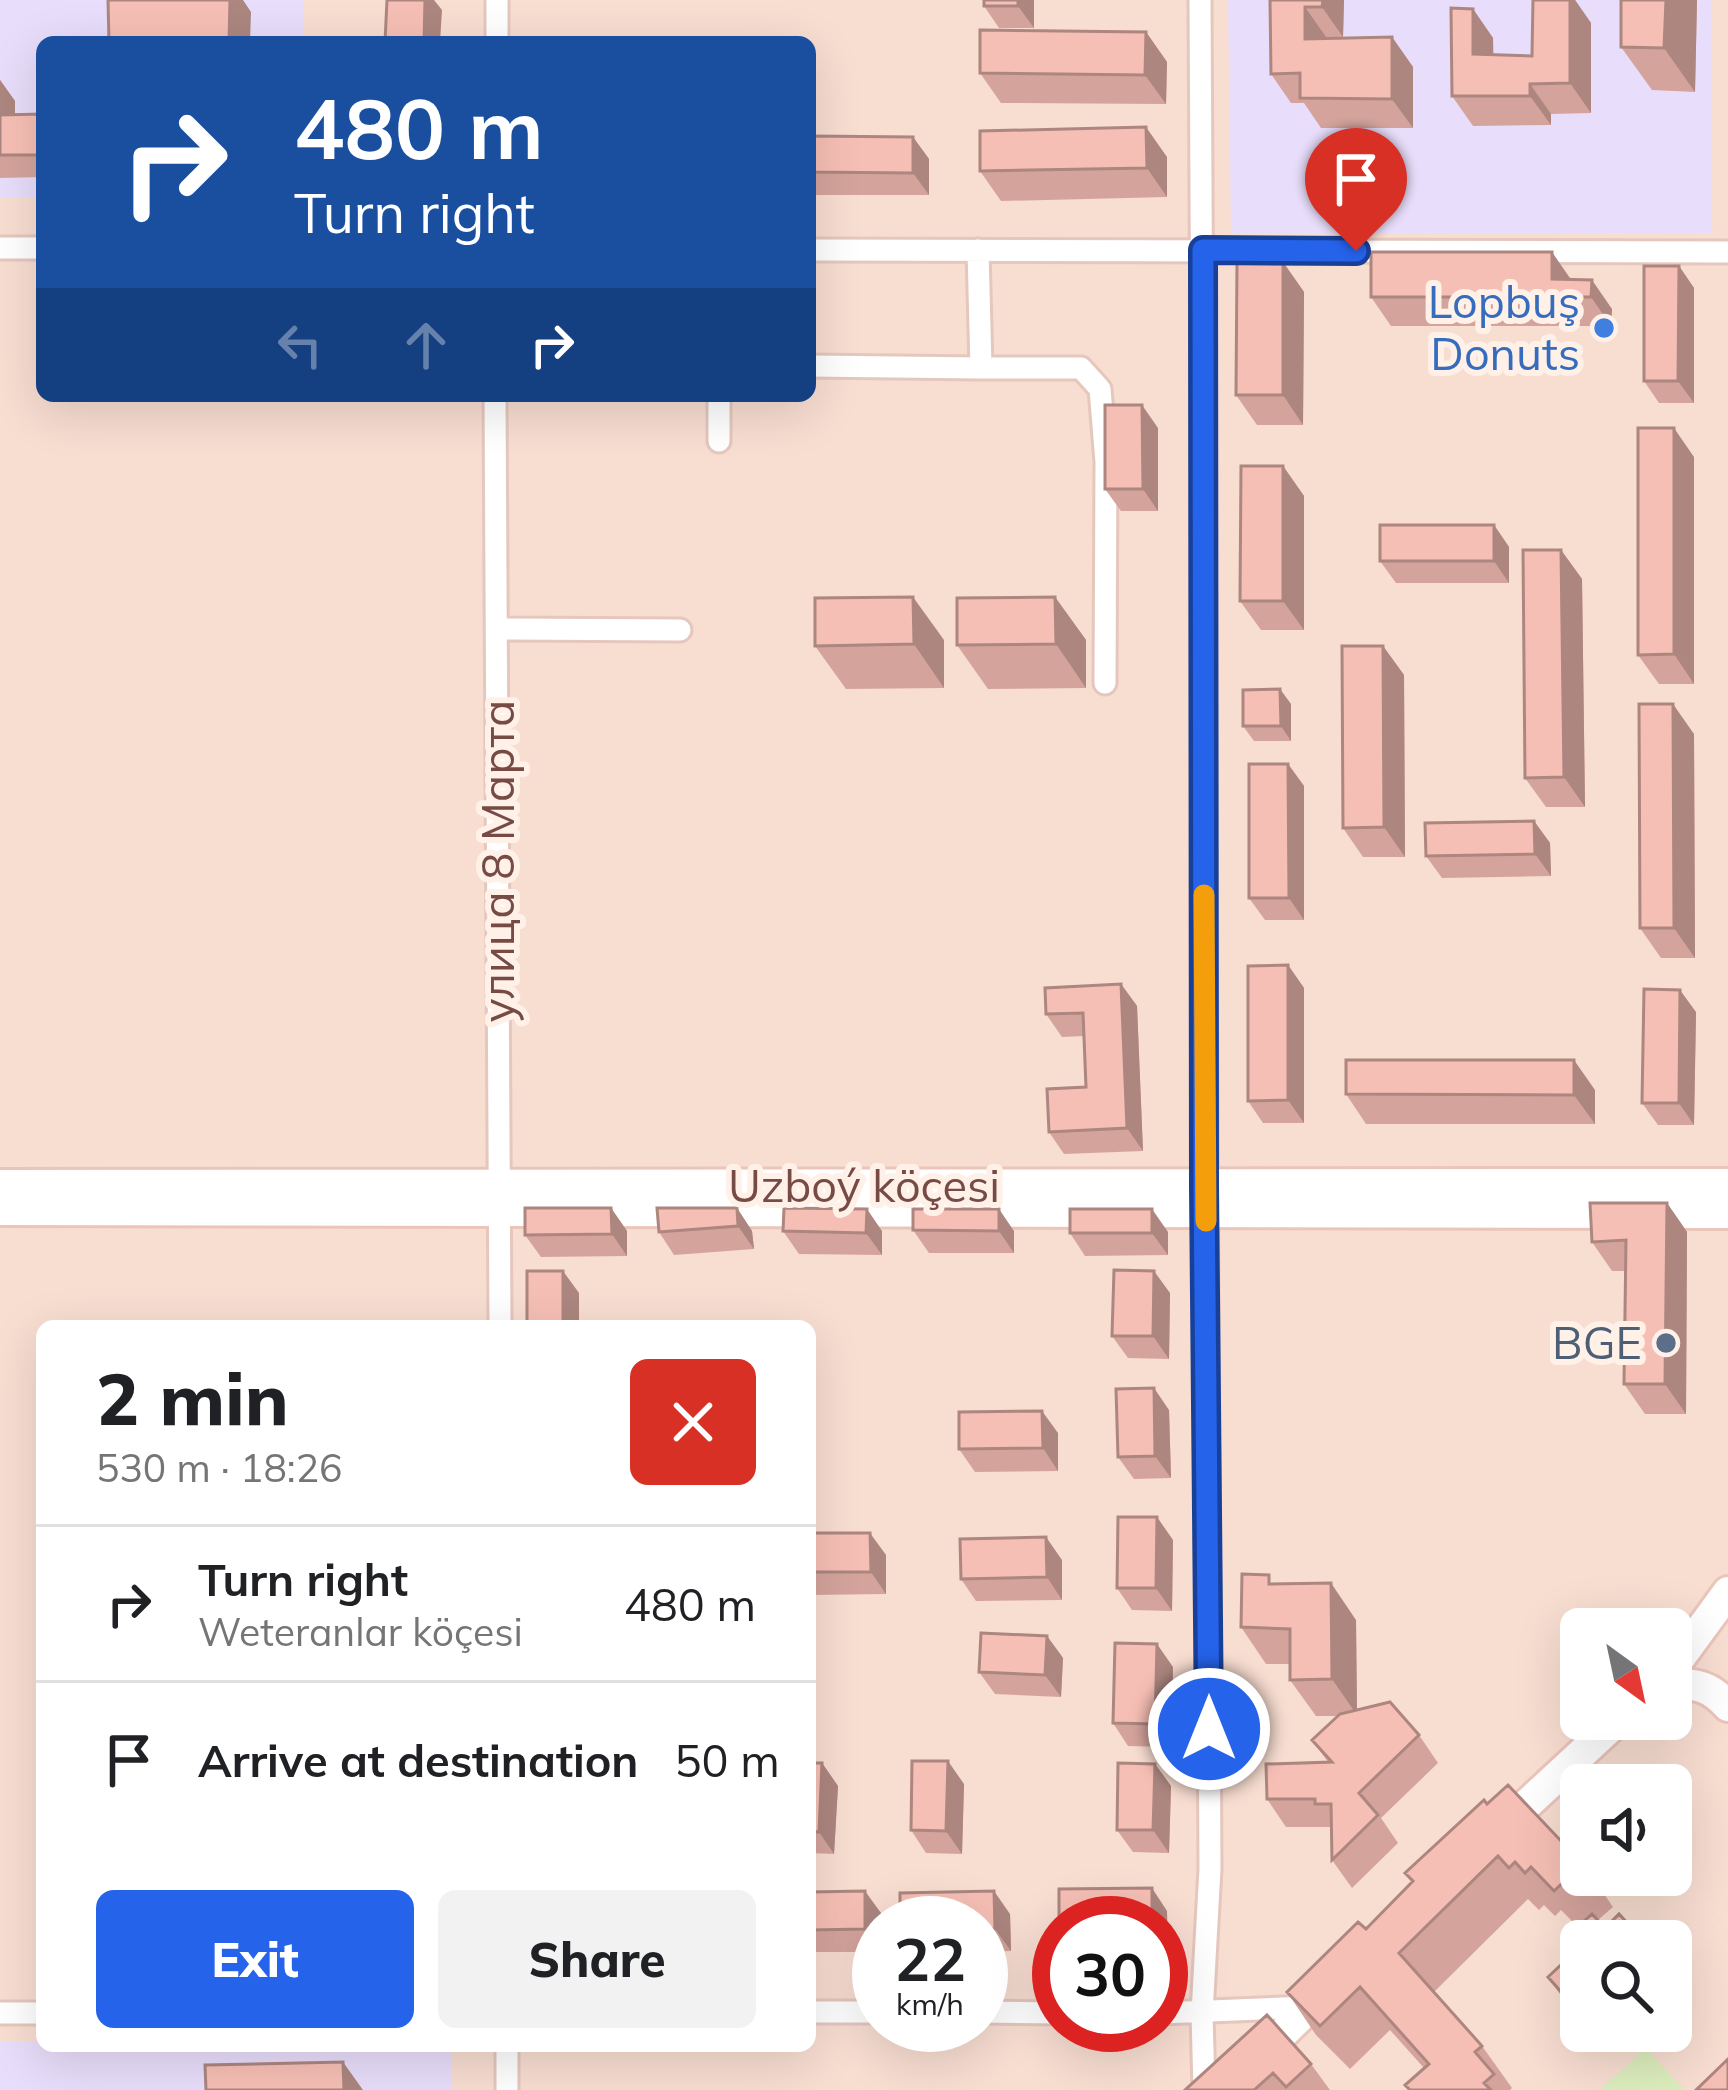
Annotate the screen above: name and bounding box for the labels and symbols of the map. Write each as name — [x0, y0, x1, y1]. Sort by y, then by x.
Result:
pin — [1305, 128, 1407, 251]
place label: Lopbuş Donuts — [1428, 273, 1580, 381]
marker: Lopbuş Donuts — [1591, 315, 1617, 341]
street label: улица 8 Марта — [469, 699, 525, 1023]
street label: Uzboý köçesi — [728, 1157, 1000, 1213]
place label: BGE — [1552, 1314, 1642, 1370]
marker: BGE — [1653, 1330, 1679, 1356]
north arrow — [1560, 1608, 1692, 1740]
position arrow — [1146, 1666, 1272, 1792]
speed limit sign: 30 — [1032, 1896, 1188, 2052]

